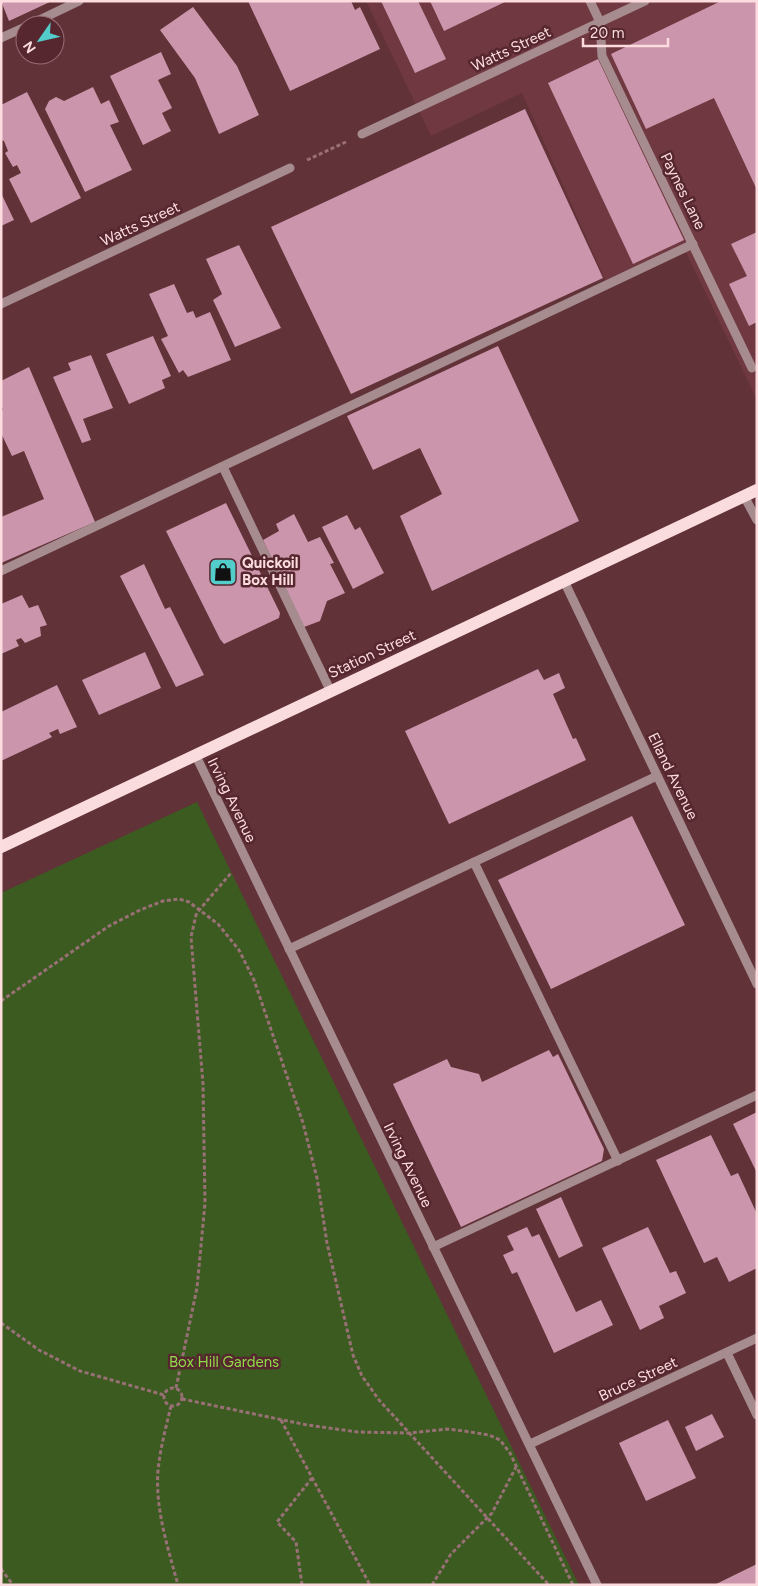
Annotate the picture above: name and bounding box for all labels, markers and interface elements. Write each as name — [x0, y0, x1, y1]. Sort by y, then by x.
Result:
north arrow — [15, 15, 65, 65]
scale bar — [583, 15, 668, 47]
street label: Watts Street — [468, 23, 554, 75]
text: 20 m — [590, 24, 624, 42]
text: N — [20, 38, 40, 56]
street label: Paynes Lane — [657, 150, 709, 232]
street label: Watts Street — [97, 198, 183, 250]
place label: Quickoil Box Hill — [242, 554, 299, 589]
shop icon: Quickoil Box Hill — [208, 557, 238, 587]
street label: Station Street — [325, 626, 419, 682]
street label: Elland Avenue — [644, 729, 702, 823]
street label: Irving Avenue — [204, 755, 260, 845]
street label: Irving Avenue — [380, 1120, 436, 1210]
park label: Box Hill Gardens — [169, 1353, 279, 1371]
street label: Bruce Street — [596, 1353, 680, 1405]

